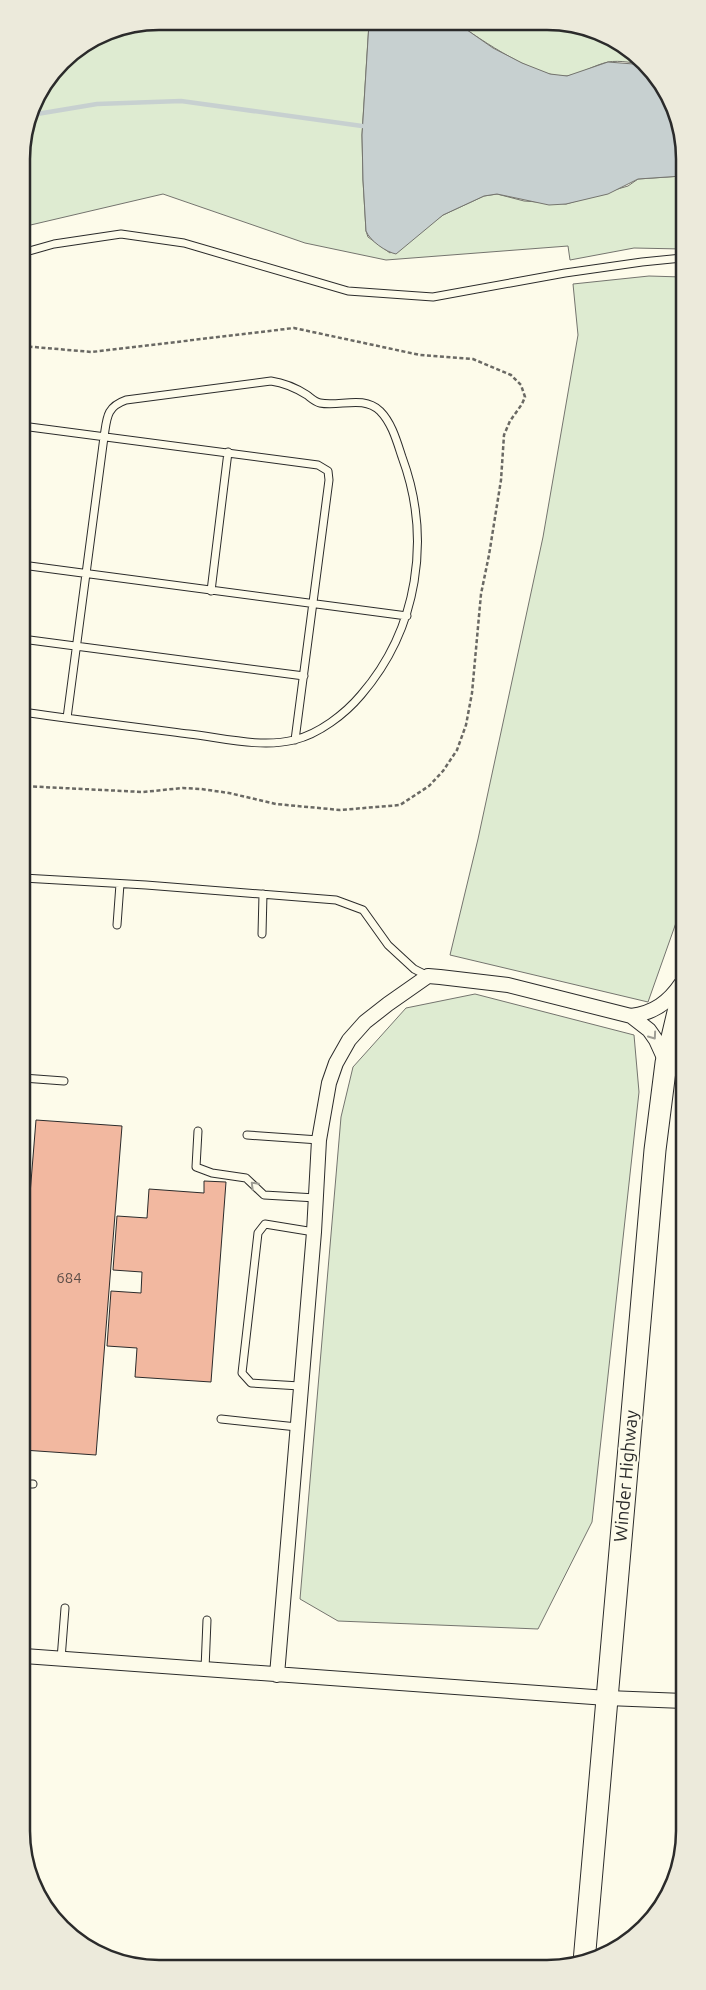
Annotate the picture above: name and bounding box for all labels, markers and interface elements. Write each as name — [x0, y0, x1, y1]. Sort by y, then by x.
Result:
one-way arrow — [647, 1030, 656, 1040]
one-way arrow — [251, 1182, 260, 1191]
house number: 684 — [56, 1269, 82, 1286]
street label: Winder Highway — [609, 1409, 641, 1543]

